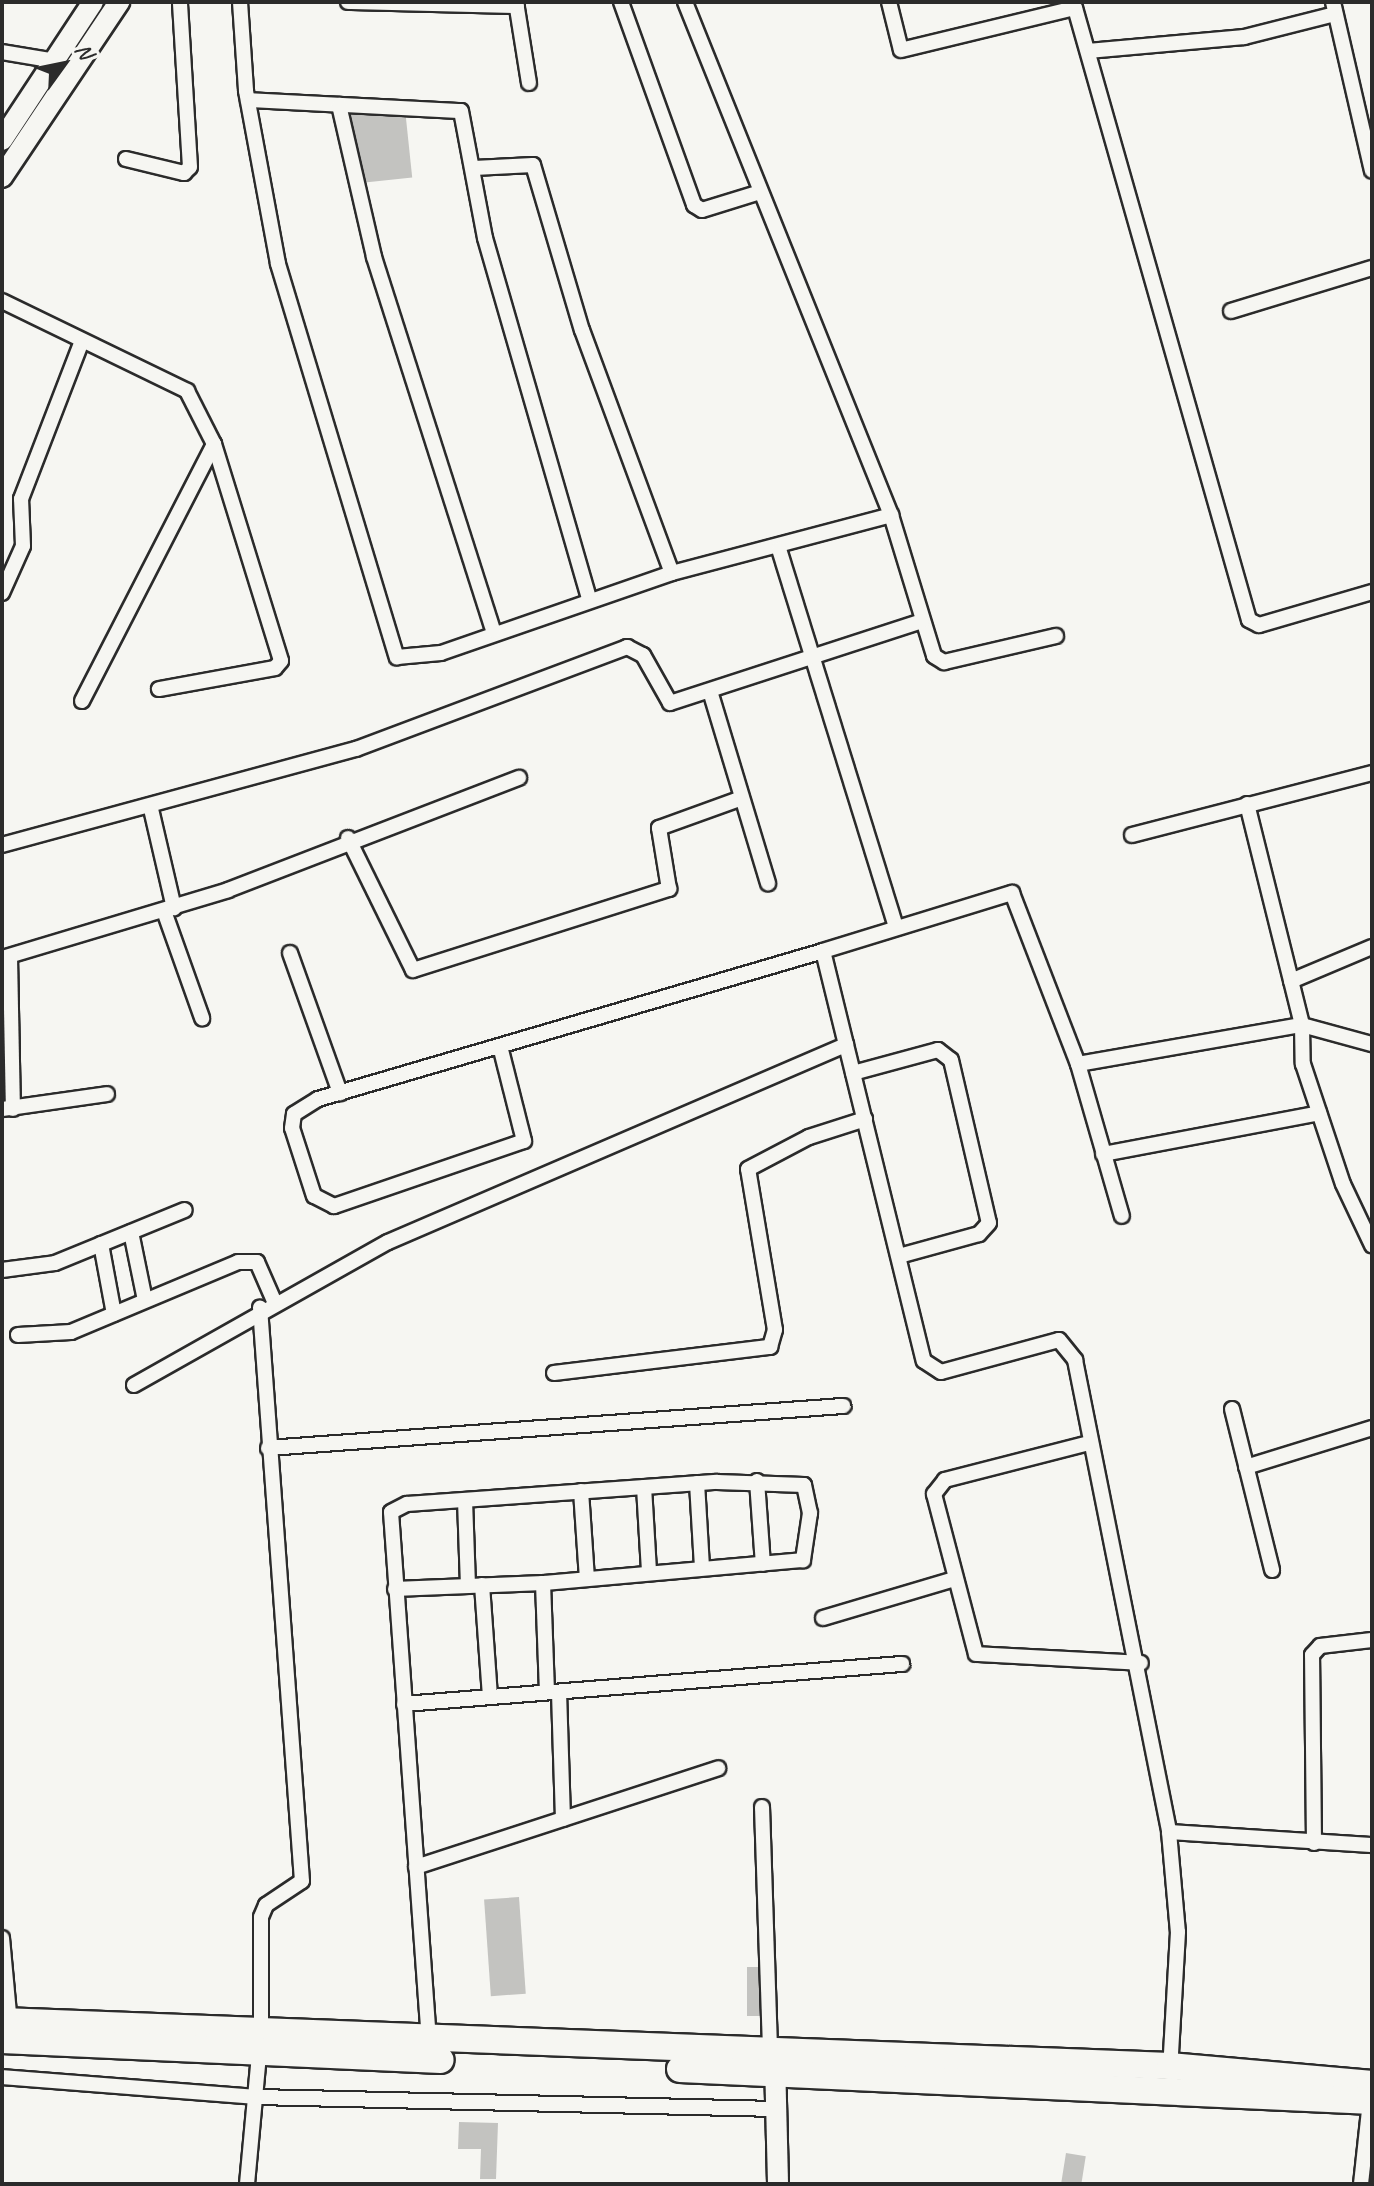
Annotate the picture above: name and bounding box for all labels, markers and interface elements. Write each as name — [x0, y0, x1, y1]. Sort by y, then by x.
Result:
north arrow — [24, 24, 104, 104]
text: N — [69, 38, 100, 64]

